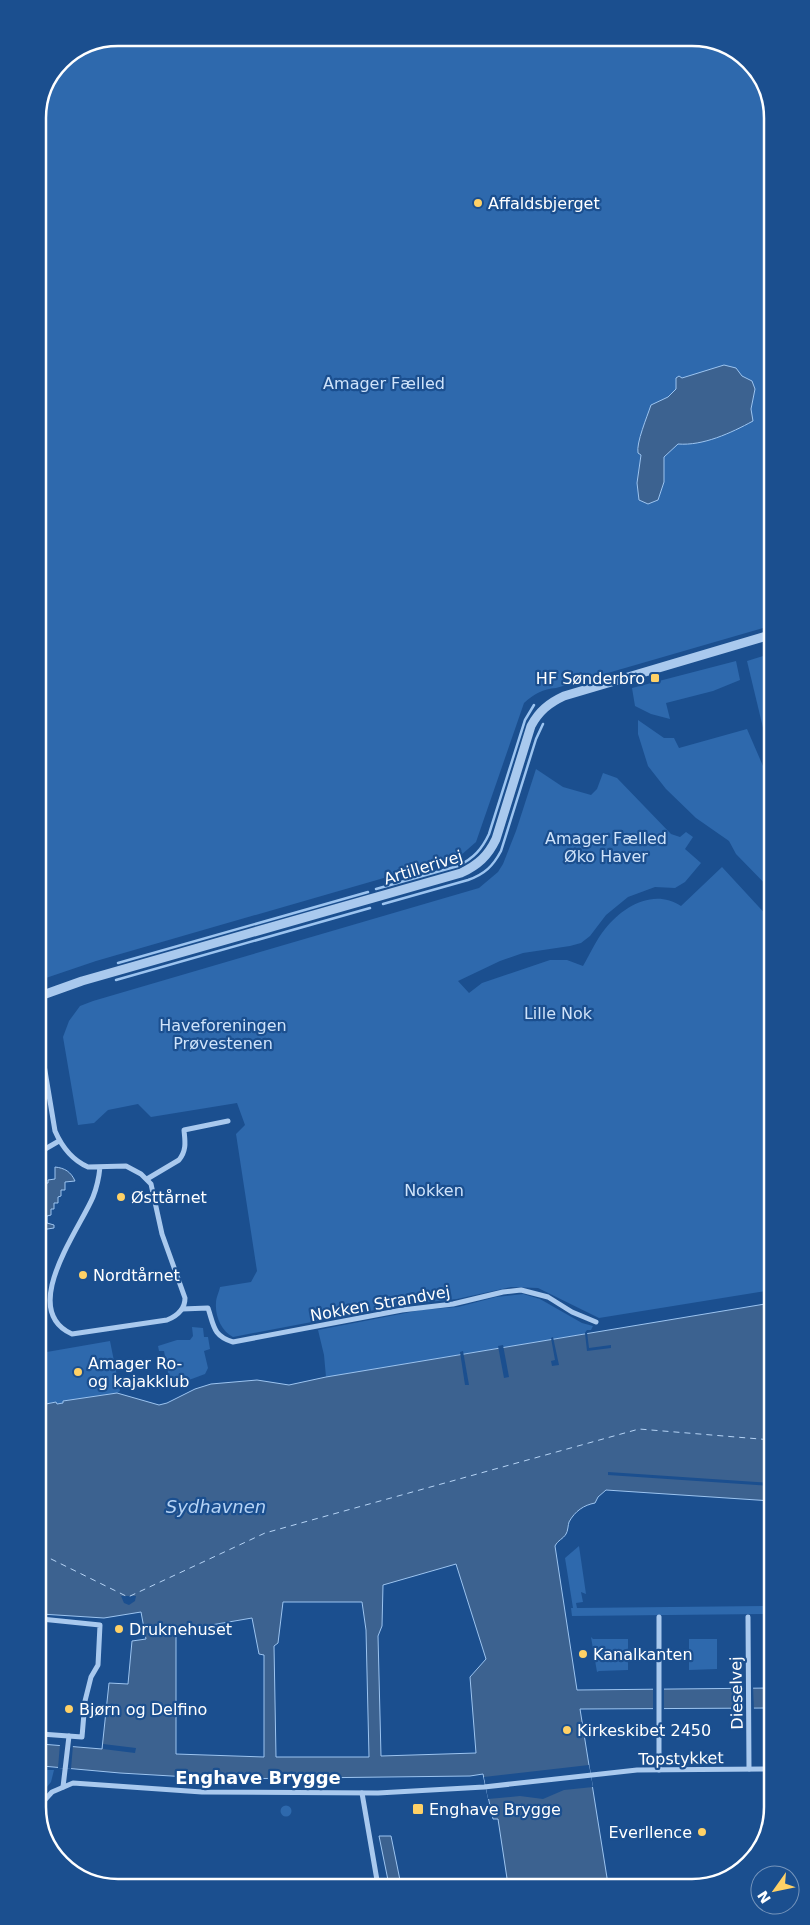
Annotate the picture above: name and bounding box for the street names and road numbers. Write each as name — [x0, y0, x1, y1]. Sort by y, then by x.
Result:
street label: Artillerivej — [381, 846, 465, 889]
street label: Nokken Strandvej — [309, 1282, 451, 1325]
street label: Dieselvej — [726, 1656, 747, 1730]
street label: Topstykket — [637, 1748, 724, 1769]

